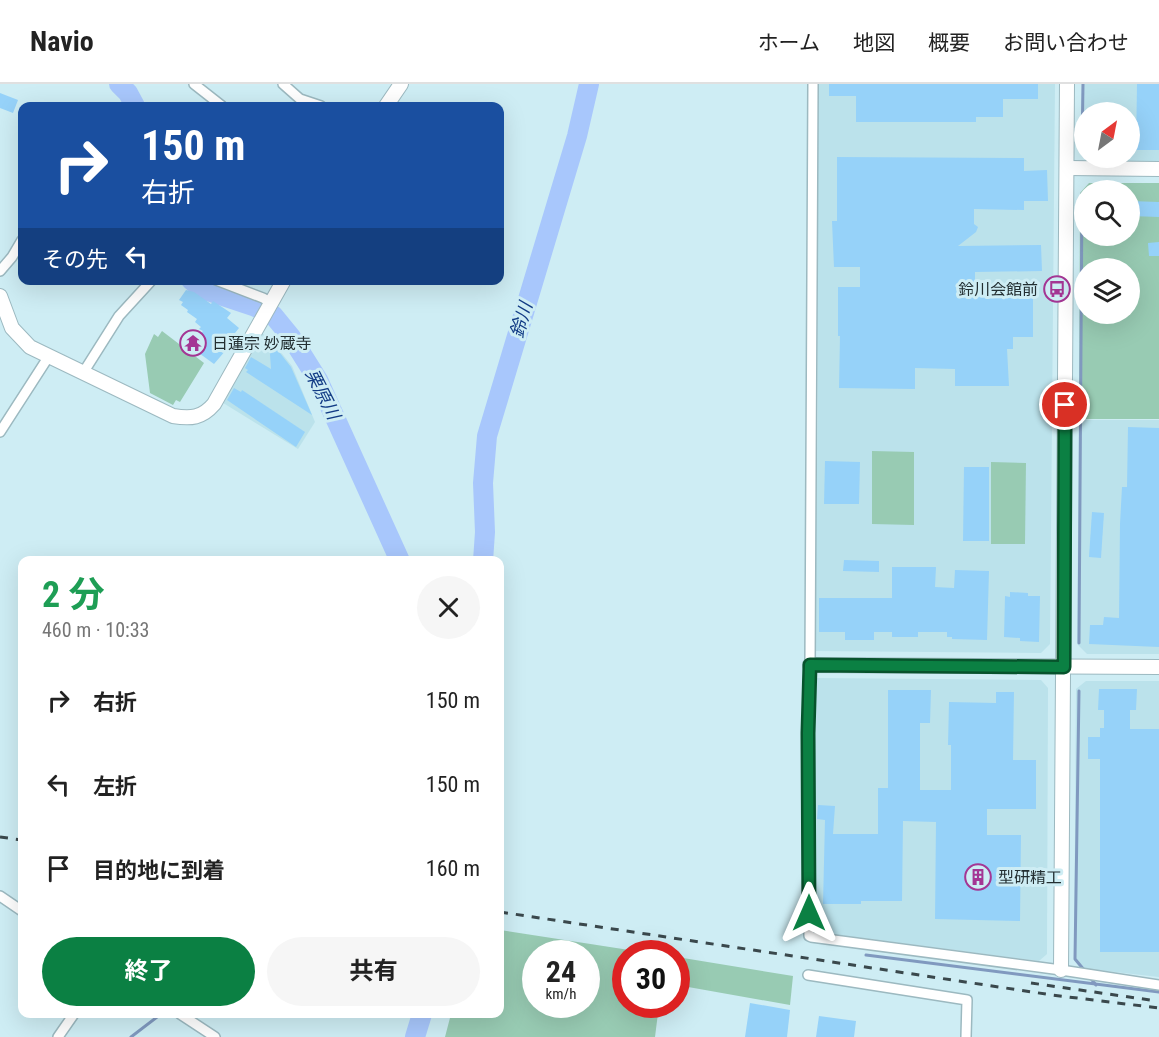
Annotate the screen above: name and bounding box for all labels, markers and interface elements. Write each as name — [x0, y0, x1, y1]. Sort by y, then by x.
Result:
text: Navio — [30, 25, 94, 58]
text: ホーム — [758, 31, 820, 55]
text: 地図 — [853, 31, 895, 55]
text: 概要 — [928, 31, 970, 55]
text: お問い合わせ — [1003, 31, 1129, 55]
north arrow — [1074, 102, 1140, 168]
map controls — [1074, 102, 1140, 324]
text: 150 m — [141, 121, 246, 170]
icon: right — [42, 126, 120, 204]
text: 右折 — [141, 177, 195, 209]
button: search — [1074, 180, 1140, 246]
icon: left — [120, 240, 153, 273]
text: その先 — [42, 247, 108, 272]
button: layers — [1074, 258, 1140, 324]
bus stop icon: 鈴川会館前 — [1042, 274, 1072, 304]
place label: 鈴川会館前 — [958, 280, 1038, 299]
water label: 鈴川 — [506, 298, 537, 340]
temple icon: 日蓮宗 妙蔵寺 — [178, 328, 208, 358]
place label: 日蓮宗 妙蔵寺 — [212, 334, 312, 353]
water label: 栗原川 — [301, 365, 346, 425]
pin — [1039, 379, 1090, 430]
icon: arrive — [1048, 388, 1081, 421]
text: 2 分 — [42, 574, 105, 616]
button: close — [417, 576, 480, 639]
text: 460 m · 10:33 — [42, 618, 149, 642]
icon: right — [42, 684, 75, 717]
text: 150 m — [426, 688, 480, 713]
text: 右折 — [93, 690, 137, 715]
icon: left — [42, 768, 75, 801]
text: 150 m — [426, 772, 480, 797]
text: 左折 — [93, 774, 137, 799]
icon: arrive — [42, 852, 75, 885]
text: 160 m — [426, 856, 480, 881]
text: 目的地に到着 — [93, 858, 225, 883]
building icon: 型研精工 — [963, 862, 993, 892]
place label: 型研精工 — [998, 868, 1062, 887]
position arrow — [777, 881, 841, 945]
button: 終了 — [42, 937, 255, 1006]
button: 共有 — [267, 937, 480, 1006]
speed limit sign: 30 — [612, 940, 690, 1018]
text: 24 — [546, 954, 576, 989]
text: km/h — [546, 985, 576, 1003]

